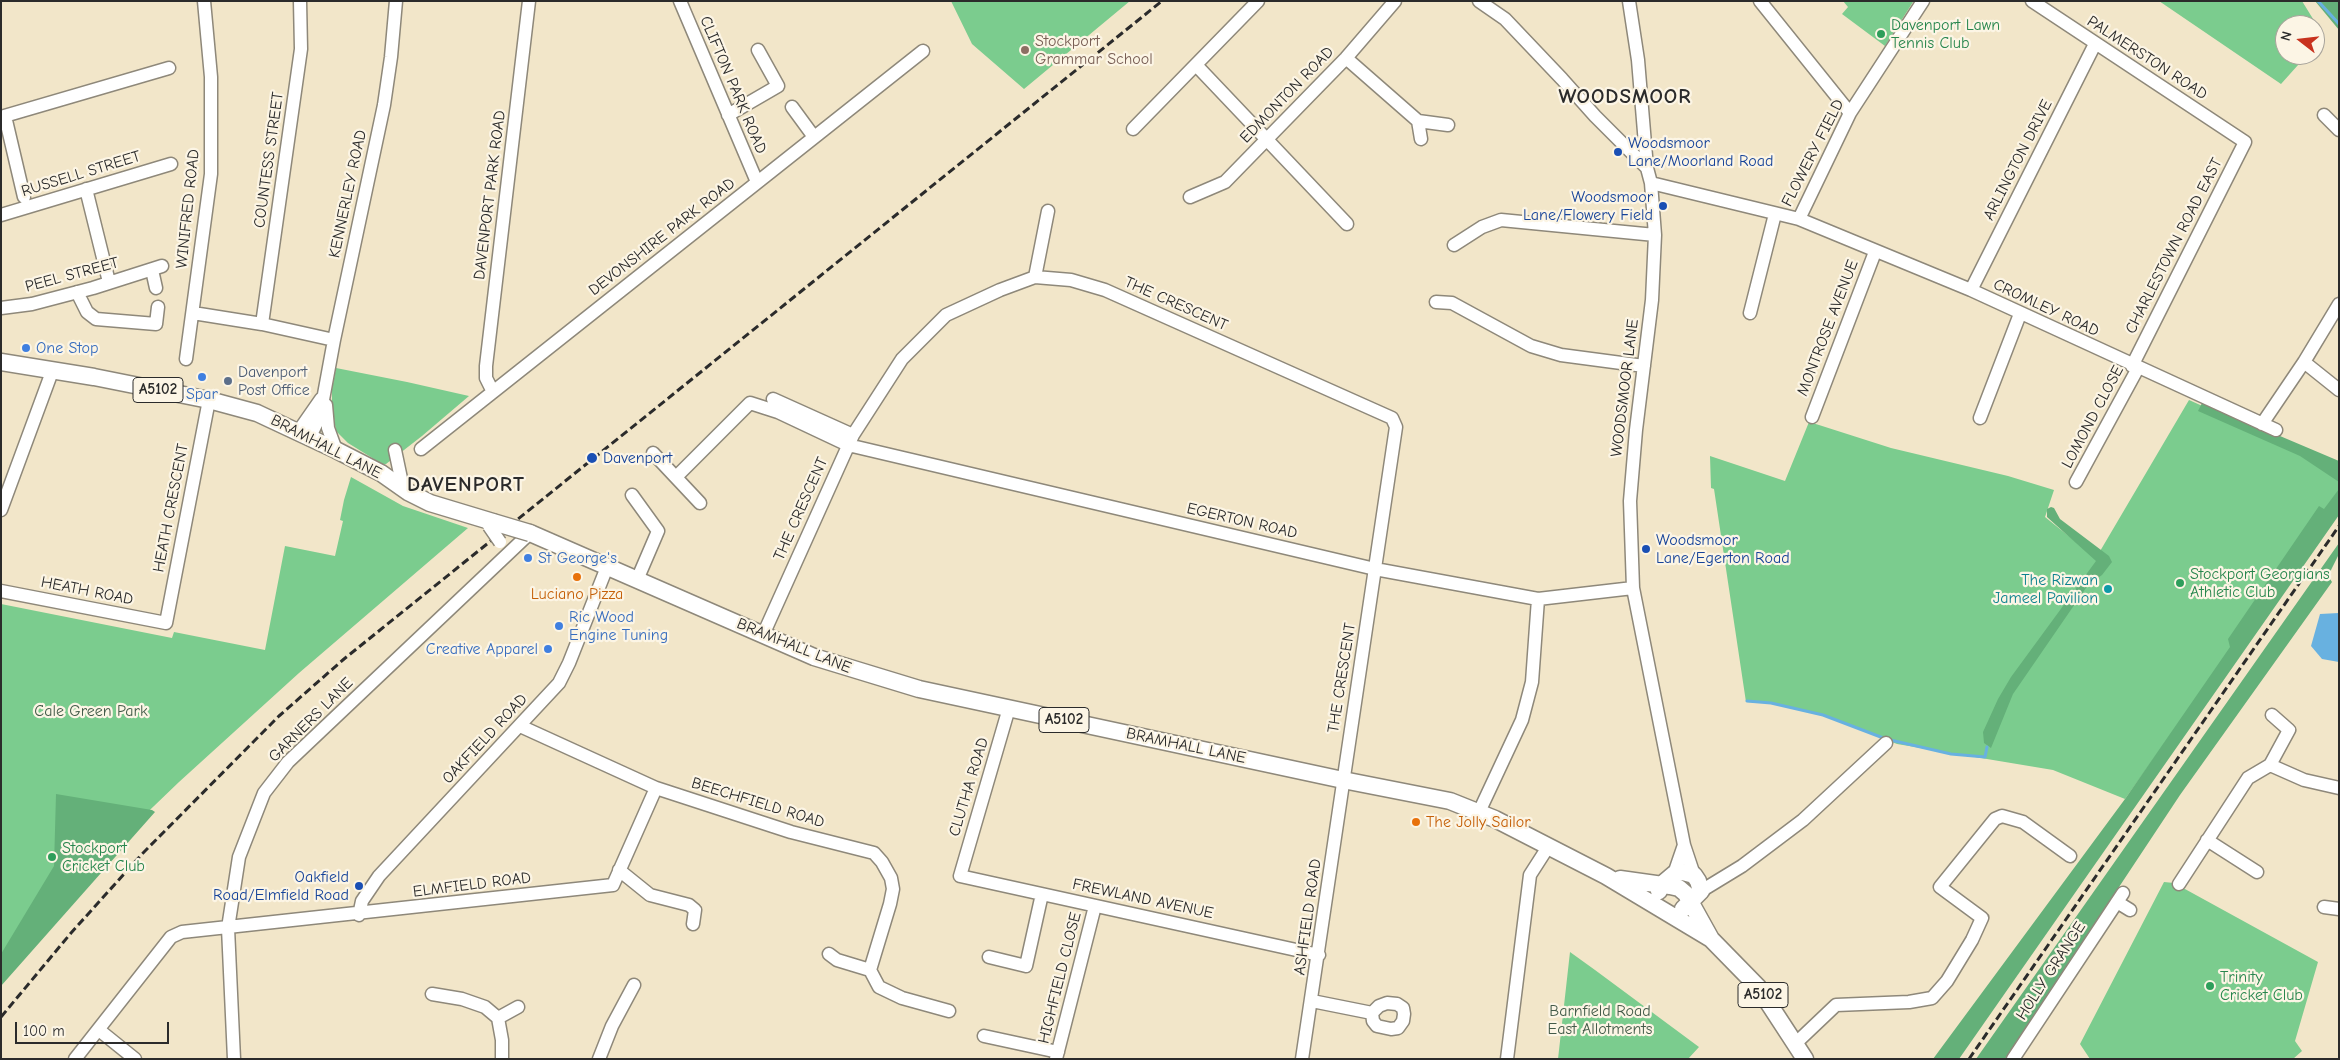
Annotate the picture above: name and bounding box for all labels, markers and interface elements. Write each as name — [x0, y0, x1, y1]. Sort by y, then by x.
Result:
street label: PALMERSTON ROAD — [2083, 12, 2211, 104]
street label: CLIFTON PARK ROAD — [695, 13, 771, 157]
place label: Davenport Lawn Tennis Club — [1891, 15, 2000, 53]
north arrow — [2275, 15, 2325, 65]
marker: Davenport Lawn Tennis Club — [1875, 28, 1887, 40]
text: N — [2277, 29, 2295, 43]
place label: Stockport Grammar School — [1035, 31, 1153, 69]
street label: EDMONTON ROAD — [1236, 43, 1338, 147]
marker: Stockport Grammar School — [1019, 44, 1031, 56]
district label: WOODSMOOR — [1557, 84, 1693, 110]
street label: COUNTESS STREET — [250, 91, 288, 229]
street label: FLOWERY FIELD — [1778, 96, 1848, 210]
street label: ARLINGTON DRIVE — [1979, 96, 2057, 224]
street label: DAVENPORT PARK ROAD — [470, 109, 510, 281]
street label: KENNERLEY ROAD — [325, 128, 371, 260]
place label: Woodsmoor Lane/Moorland Road — [1628, 133, 1773, 171]
marker: Woodsmoor Lane/Moorland Road — [1612, 146, 1624, 158]
street label: RUSSELL STREET — [19, 147, 143, 201]
street label: WINIFRED ROAD — [172, 148, 204, 270]
street label: CHARLESTOWN ROAD EAST — [2121, 155, 2227, 337]
street label: DEVONSHIRE PARK ROAD — [585, 174, 739, 300]
place label: Woodsmoor Lane/Flowery Field — [1523, 187, 1653, 225]
marker: Woodsmoor Lane/Flowery Field — [1657, 200, 1669, 212]
street label: PEEL STREET — [23, 253, 121, 297]
street label: MONTROSE AVENUE — [1793, 257, 1863, 399]
street label: THE CRESCENT — [1121, 273, 1231, 335]
street label: CROMLEY ROAD — [1990, 275, 2102, 341]
street label: WOODSMOOR LANE — [1607, 318, 1643, 458]
place label: One Stop — [36, 338, 98, 358]
marker: One Stop — [20, 342, 32, 354]
place label: Davenport Post Office — [238, 362, 310, 400]
street label: LOMOND CLOSE — [2058, 362, 2128, 472]
marker: Spar — [196, 371, 208, 383]
marker: Davenport Post Office — [222, 375, 234, 387]
road number: A5102 — [133, 378, 183, 402]
place label: Spar — [186, 384, 218, 404]
street label: BRAMHALL LANE — [267, 411, 385, 483]
street label: HEATH CRESCENT — [149, 442, 193, 574]
place label: Davenport — [603, 448, 672, 468]
marker: Davenport — [585, 451, 599, 465]
street label: THE CRESCENT — [770, 454, 832, 564]
district label: DAVENPORT — [406, 472, 526, 498]
street label: EGERTON ROAD — [1185, 499, 1299, 543]
place label: Woodsmoor Lane/Egerton Road — [1656, 530, 1790, 568]
marker: Woodsmoor Lane/Egerton Road — [1640, 543, 1652, 555]
place label: St George's — [538, 548, 617, 568]
marker: St George's — [522, 552, 534, 564]
place label: Stockport Georgians Athletic Club — [2190, 564, 2330, 602]
place label: The Rizwan Jameel Pavilion — [1993, 570, 2098, 608]
marker: Luciano Pizza — [571, 571, 583, 583]
street label: HEATH ROAD — [39, 573, 135, 609]
marker: Stockport Georgians Athletic Club — [2174, 577, 2186, 589]
marker: The Rizwan Jameel Pavilion — [2102, 583, 2114, 595]
place label: Luciano Pizza — [531, 584, 623, 604]
place label: Ric Wood Engine Tuning — [569, 607, 668, 645]
street label: BRAMHALL LANE — [734, 614, 854, 678]
marker: Ric Wood Engine Tuning — [553, 620, 565, 632]
street label: THE CRESCENT — [1324, 622, 1360, 734]
place label: Creative Apparel — [426, 639, 538, 659]
marker: Creative Apparel — [542, 643, 554, 655]
street label: GARNERS LANE — [265, 674, 357, 766]
street label: OAKFIELD ROAD — [438, 690, 532, 788]
park label: Cale Green Park — [34, 701, 148, 721]
road number: A5102 — [1039, 708, 1089, 732]
street label: BRAMHALL LANE — [1124, 724, 1248, 768]
street label: CLUTHA ROAD — [945, 735, 993, 839]
street label: BEECHFIELD ROAD — [689, 774, 827, 832]
place label: The Jolly Sailor — [1426, 812, 1531, 832]
marker: The Jolly Sailor — [1410, 816, 1422, 828]
place label: Stockport Cricket Club — [62, 838, 145, 876]
marker: Stockport Cricket Club — [46, 851, 58, 863]
street label: ASHFIELD ROAD — [1290, 858, 1326, 976]
place label: Oakfield Road/Elmfield Road — [213, 867, 349, 905]
street label: ELMFIELD ROAD — [412, 868, 532, 902]
street label: FREWLAND AVENUE — [1071, 875, 1215, 923]
marker: Oakfield Road/Elmfield Road — [353, 880, 365, 892]
street label: HIGHFIELD CLOSE — [1034, 910, 1086, 1046]
street label: HOLLY GRANGE — [2012, 918, 2090, 1024]
place label: Trinity Cricket Club — [2220, 967, 2303, 1005]
marker: Trinity Cricket Club — [2204, 980, 2216, 992]
road number: A5102 — [1738, 982, 1788, 1008]
park label: Barnfield Road East Allotments — [1547, 1001, 1653, 1039]
scale bar — [18, 1012, 171, 1044]
text: 100 m — [23, 1022, 65, 1040]

